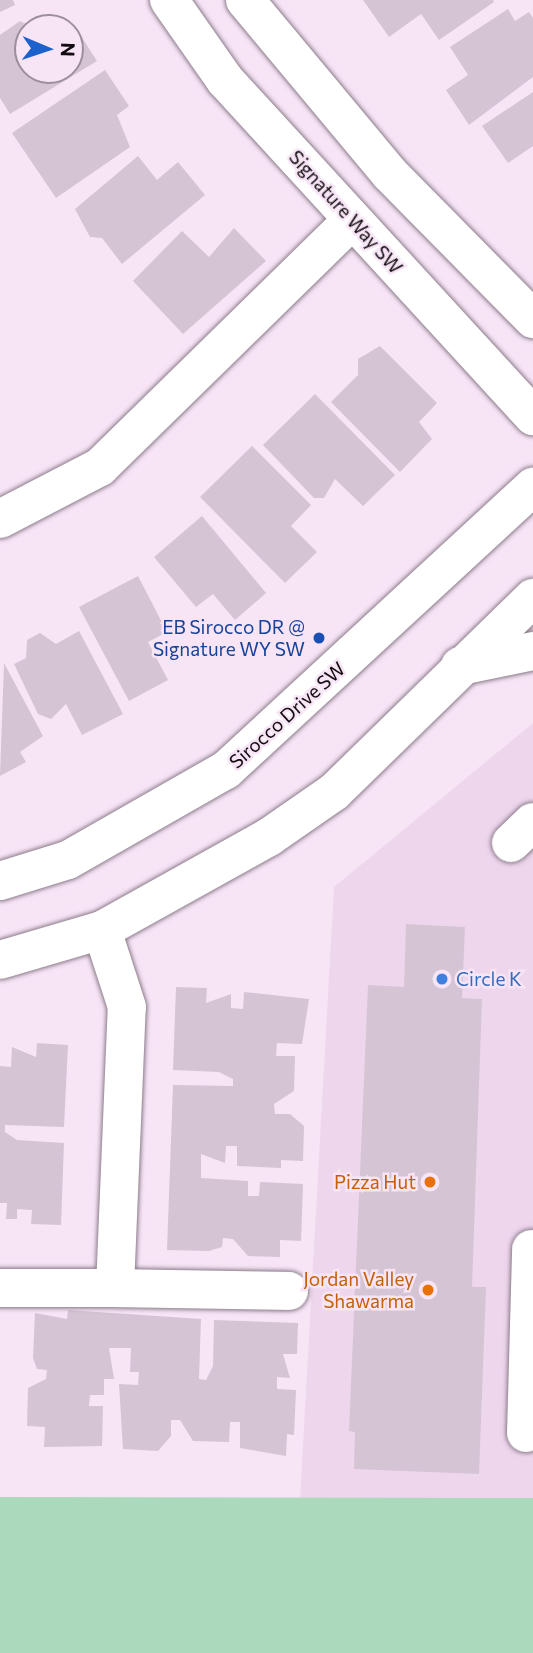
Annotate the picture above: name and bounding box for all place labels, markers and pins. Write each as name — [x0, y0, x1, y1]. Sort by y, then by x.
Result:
place label: EB Sirocco DR @ Signature WY SW — [153, 616, 305, 660]
marker: EB Sirocco DR @ Signature WY SW — [311, 630, 327, 646]
place label: Circle K — [456, 968, 522, 990]
marker: Circle K — [434, 971, 450, 987]
place label: Pizza Hut — [334, 1171, 416, 1193]
marker: Pizza Hut — [422, 1174, 438, 1190]
place label: Jordan Valley Shawarma — [303, 1268, 414, 1312]
marker: Jordan Valley Shawarma — [420, 1282, 436, 1298]

